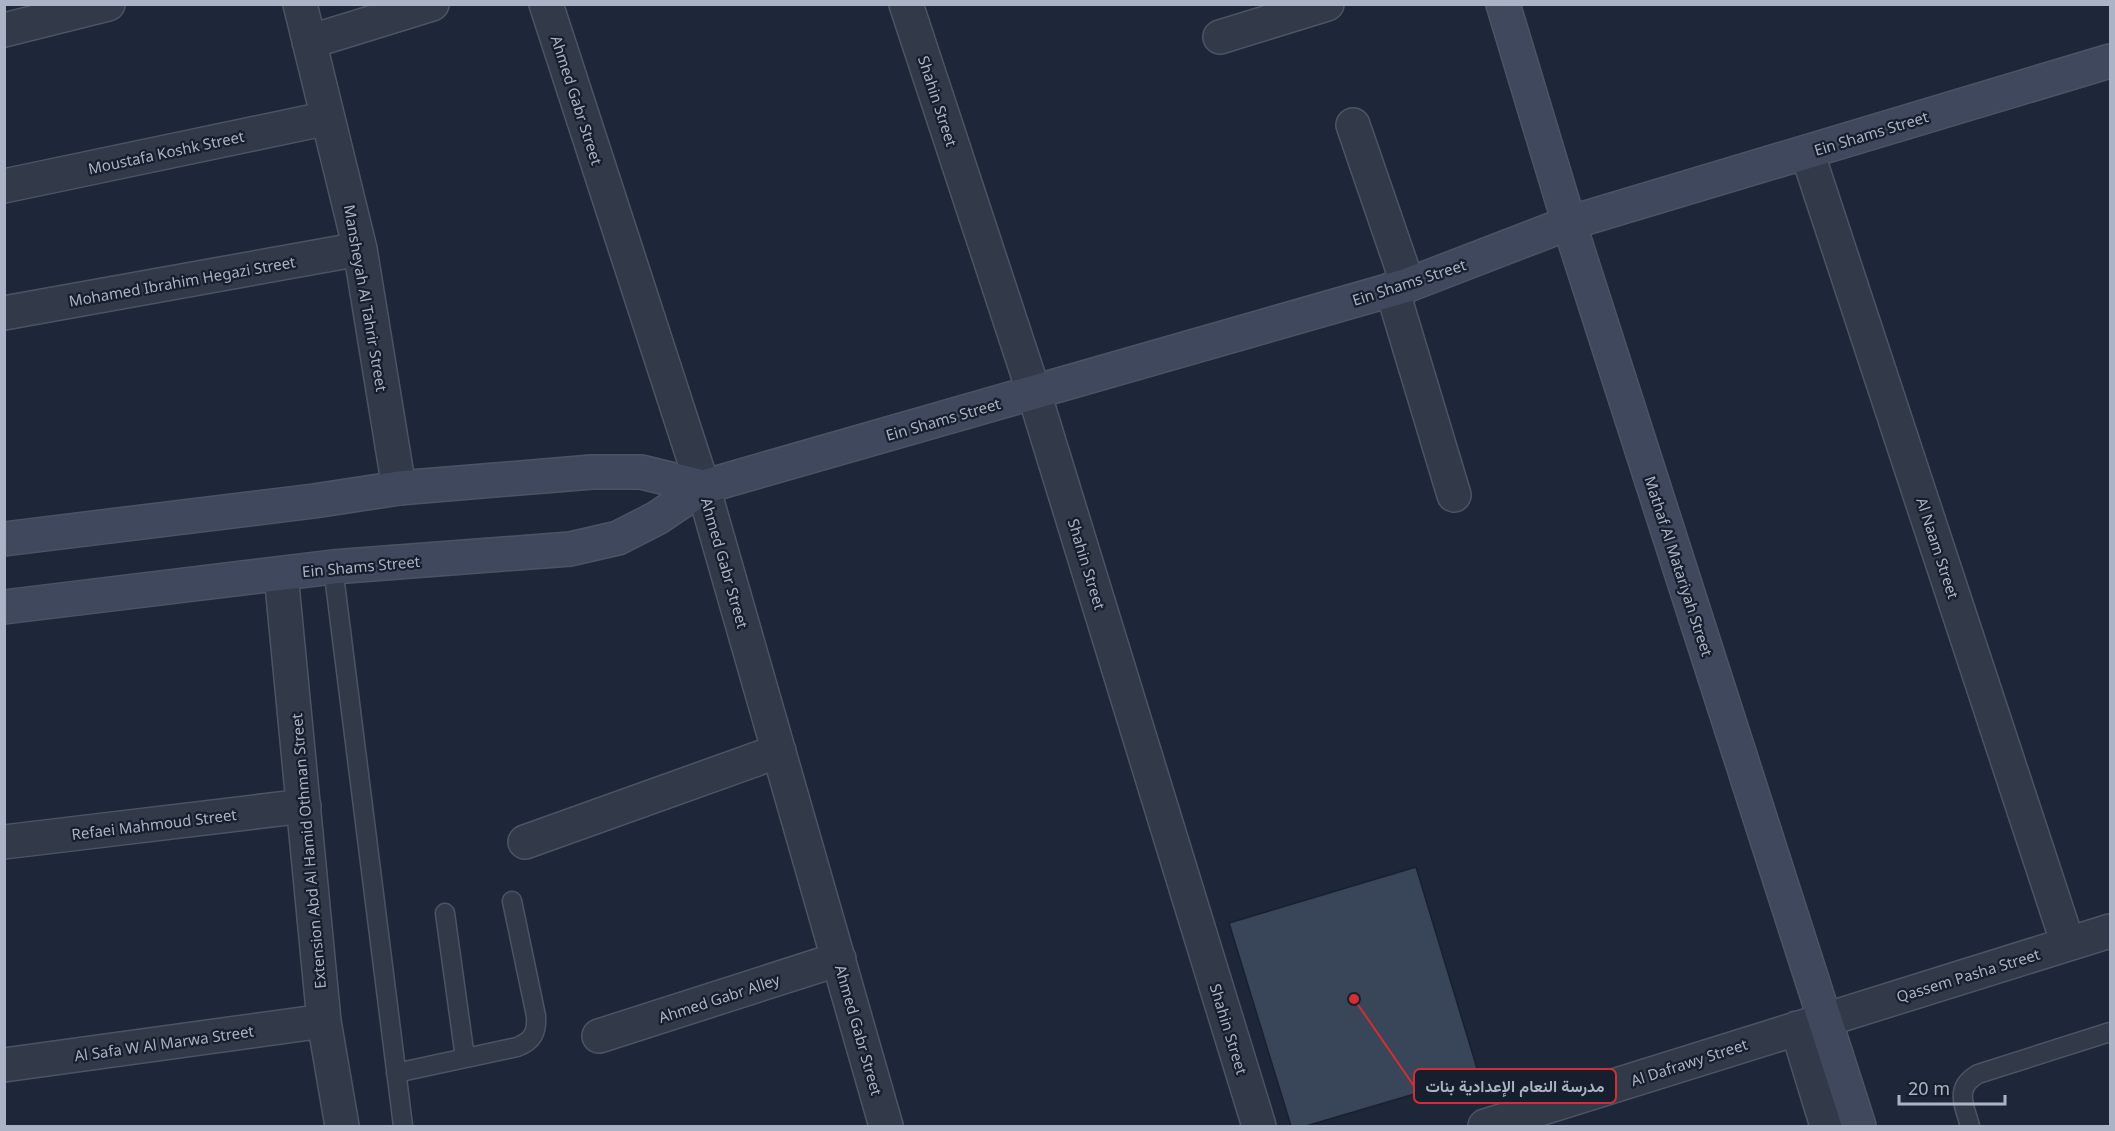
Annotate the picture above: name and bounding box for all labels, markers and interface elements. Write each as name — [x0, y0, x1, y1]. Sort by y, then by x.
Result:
street label: Ahmed Gabr Street — [547, 33, 608, 168]
street label: Shahin Street — [914, 53, 962, 149]
street label: Ein Shams Street — [1812, 106, 1931, 160]
street label: Moustafa Koshk Street — [86, 126, 246, 178]
street label: Mansheyah Al Tahrir Street — [340, 203, 392, 394]
street label: Mohamed Ibrahim Hegazi Street — [67, 251, 297, 311]
street label: Ein Shams Street — [1350, 254, 1469, 310]
street label: Ein Shams Street — [883, 393, 1003, 445]
street label: Mathaf Al Matariyah Street — [1640, 473, 1718, 659]
street label: Ahmed Gabr Street — [697, 495, 753, 631]
street label: Al Naam Street — [1912, 495, 1964, 602]
street label: Shahin Street — [1064, 516, 1110, 612]
street label: Ein Shams Street — [301, 551, 421, 581]
street label: Extension Abd Al Hamid Othman Street — [286, 712, 330, 990]
street label: Refaei Mahmoud Street — [70, 804, 238, 844]
street label: Qassem Pasha Street — [1894, 943, 2043, 1006]
street label: Ahmed Gabr Street — [831, 962, 887, 1098]
street label: Ahmed Gabr Alley — [656, 969, 782, 1027]
street label: Shahin Street — [1206, 981, 1252, 1077]
street label: Al Safa W Al Marwa Street — [73, 1020, 256, 1065]
street label: Al Dafrawy Street — [1628, 1034, 1750, 1090]
scale bar — [1899, 1068, 2006, 1106]
callout: مدرسة النعام الإعدادية بنات — [1414, 1069, 1616, 1103]
text: مدرسة النعام الإعدادية بنات — [1426, 1075, 1605, 1097]
text: 20 m — [1908, 1076, 1950, 1100]

